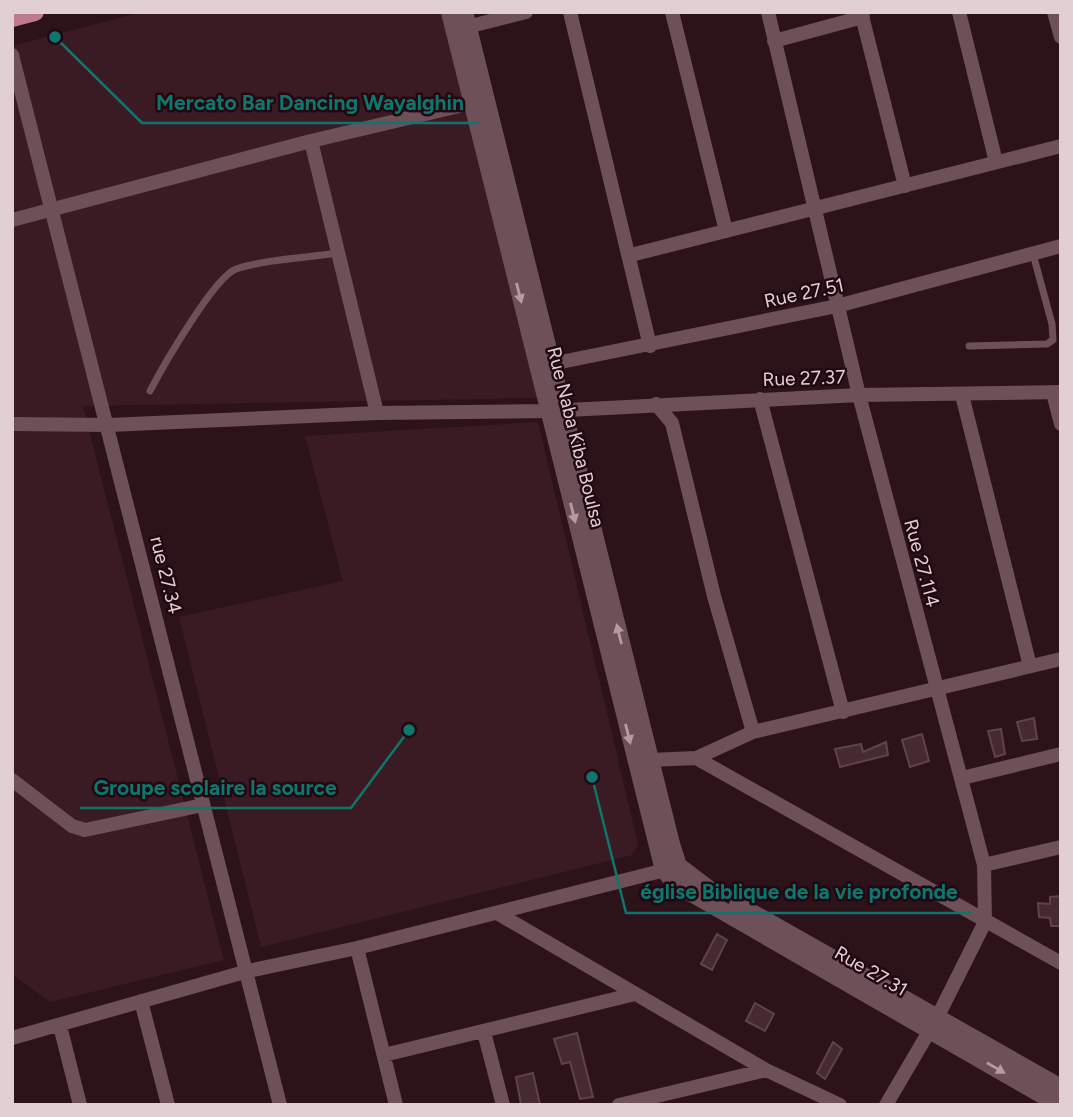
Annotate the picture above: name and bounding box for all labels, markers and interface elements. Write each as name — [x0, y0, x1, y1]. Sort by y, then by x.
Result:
callout: Mercato Bar Dancing Wayalghin — [142, 81, 478, 123]
text: Mercato Bar Dancing Wayalghin — [156, 90, 464, 115]
street label: Rue 27.51 — [762, 273, 846, 313]
one-way arrow — [514, 282, 525, 304]
street label: Rue Naba Kiba Boulsa — [542, 344, 610, 530]
street label: Rue 27.37 — [762, 365, 846, 391]
one-way arrow — [568, 503, 579, 525]
street label: Rue 27.114 — [899, 517, 945, 610]
street label: rue 27.34 — [145, 534, 187, 616]
one-way arrow — [613, 623, 624, 645]
one-way arrow — [623, 723, 634, 745]
callout: Groupe scolaire la source — [80, 766, 351, 808]
text: Groupe scolaire la source — [93, 775, 337, 800]
callout: église Biblique de la vie profonde — [626, 871, 972, 913]
text: église Biblique de la vie profonde — [640, 879, 958, 904]
street label: Rue 27.31 — [830, 941, 912, 1001]
one-way arrow — [986, 1061, 1005, 1074]

